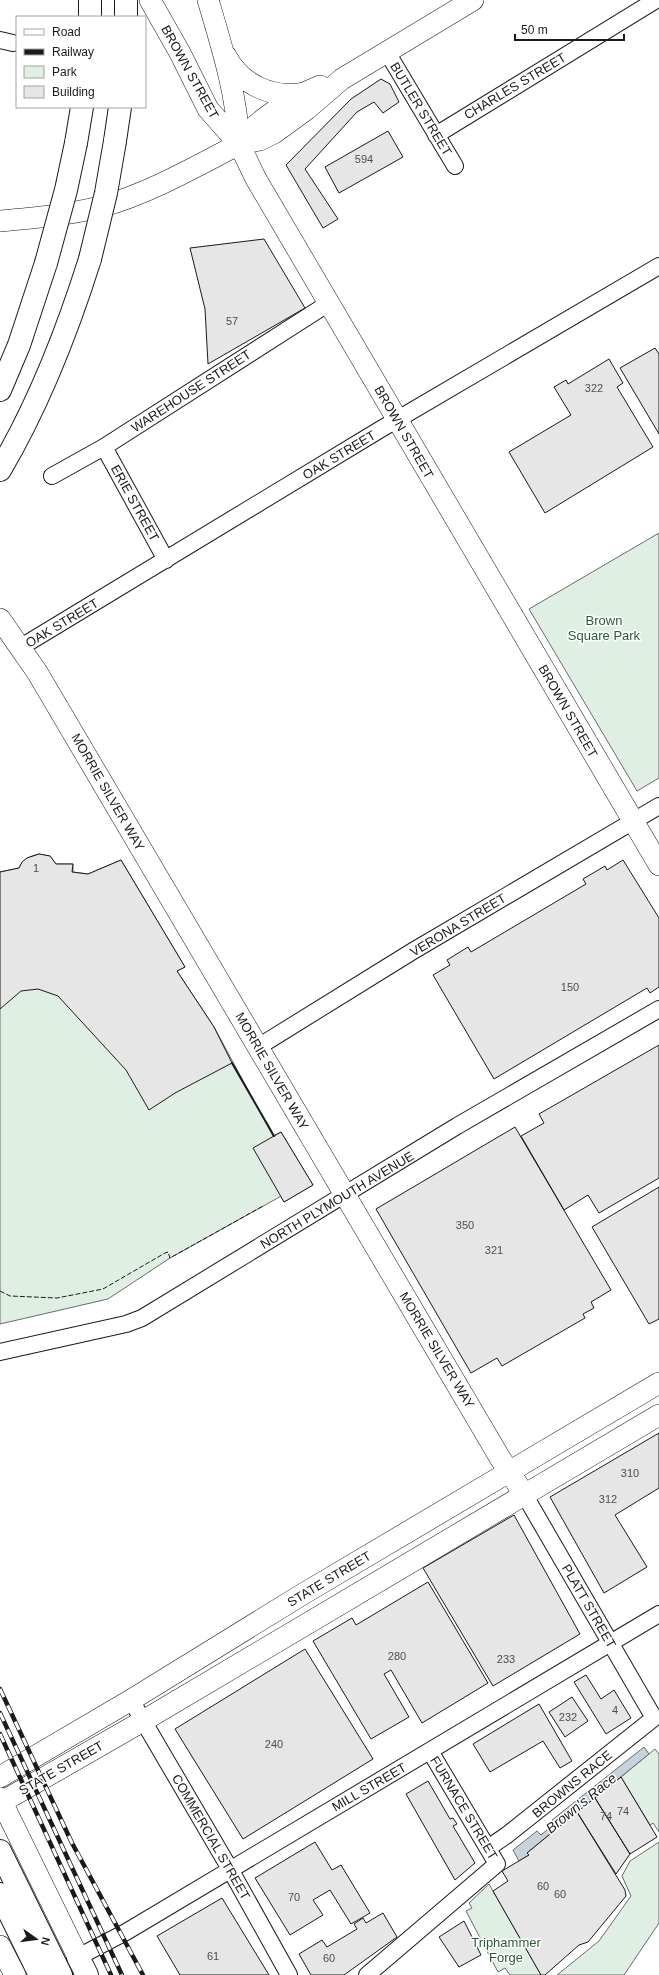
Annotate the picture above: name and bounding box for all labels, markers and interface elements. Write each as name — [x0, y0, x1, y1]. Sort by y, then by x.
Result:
legend — [16, 16, 146, 108]
scale bar — [515, 16, 624, 42]
street label: BROWN STREET — [158, 23, 222, 121]
text: 50 m — [521, 23, 548, 37]
text: Road — [52, 25, 81, 39]
text: Railway — [52, 45, 94, 59]
street label: CHARLES STREET — [461, 50, 569, 122]
street label: BUTLER STREET — [387, 60, 455, 158]
text: Park — [52, 65, 78, 79]
text: Building — [52, 85, 95, 99]
house number: 594 — [355, 153, 373, 165]
house number: 57 — [226, 315, 238, 327]
street label: WAREHOUSE STREET — [128, 347, 254, 435]
house number: 322 — [585, 382, 603, 394]
street label: BROWN STREET — [371, 383, 437, 481]
street label: OAK STREET — [300, 427, 378, 483]
street label: ERIE STREET — [108, 462, 162, 544]
street label: OAK STREET — [23, 595, 101, 651]
park label: Brown Square Park — [568, 613, 641, 643]
street label: BROWN STREET — [535, 662, 601, 760]
street label: MORRIE SILVER WAY — [68, 731, 148, 853]
house number: 1 — [33, 862, 39, 874]
street label: VERONA STREET — [407, 890, 509, 960]
house number: 150 — [561, 981, 579, 993]
street label: MORRIE SILVER WAY — [232, 1010, 312, 1132]
street label: NORTH PLYMOUTH AVENUE — [258, 1148, 417, 1252]
house number: 350 — [456, 1219, 474, 1231]
house number: 321 — [485, 1244, 503, 1256]
street label: MORRIE SILVER WAY — [396, 1289, 478, 1411]
house number: 310 — [621, 1467, 639, 1479]
house number: 312 — [599, 1493, 617, 1505]
street label: STATE STREET — [284, 1548, 374, 1610]
street label: PLATT STREET — [559, 1561, 619, 1651]
house number: 280 — [388, 1650, 406, 1662]
house number: 233 — [497, 1653, 515, 1665]
house number: 4 — [612, 1704, 618, 1716]
house number: 232 — [559, 1711, 577, 1723]
street label: STATE STREET — [16, 1738, 106, 1798]
house number: 240 — [265, 1738, 283, 1750]
street label: BROWNS RACE — [529, 1747, 615, 1821]
street label: FURNACE STREET — [427, 1754, 501, 1862]
street label: MILL STREET — [329, 1760, 409, 1814]
water label: Brown's Race — [543, 1770, 620, 1836]
street label: COMMERCIAL STREET — [169, 1772, 253, 1903]
house number: 74 — [617, 1805, 629, 1817]
house number: 74 — [600, 1810, 612, 1822]
house number: 60 — [537, 1880, 549, 1892]
house number: 60 — [554, 1888, 566, 1900]
house number: 70 — [288, 1891, 300, 1903]
north arrow — [16, 1919, 56, 1959]
park label: Triphammer Forge — [471, 1935, 541, 1965]
text: N — [39, 1936, 52, 1947]
house number: 61 — [207, 1950, 219, 1962]
house number: 60 — [323, 1952, 335, 1964]

